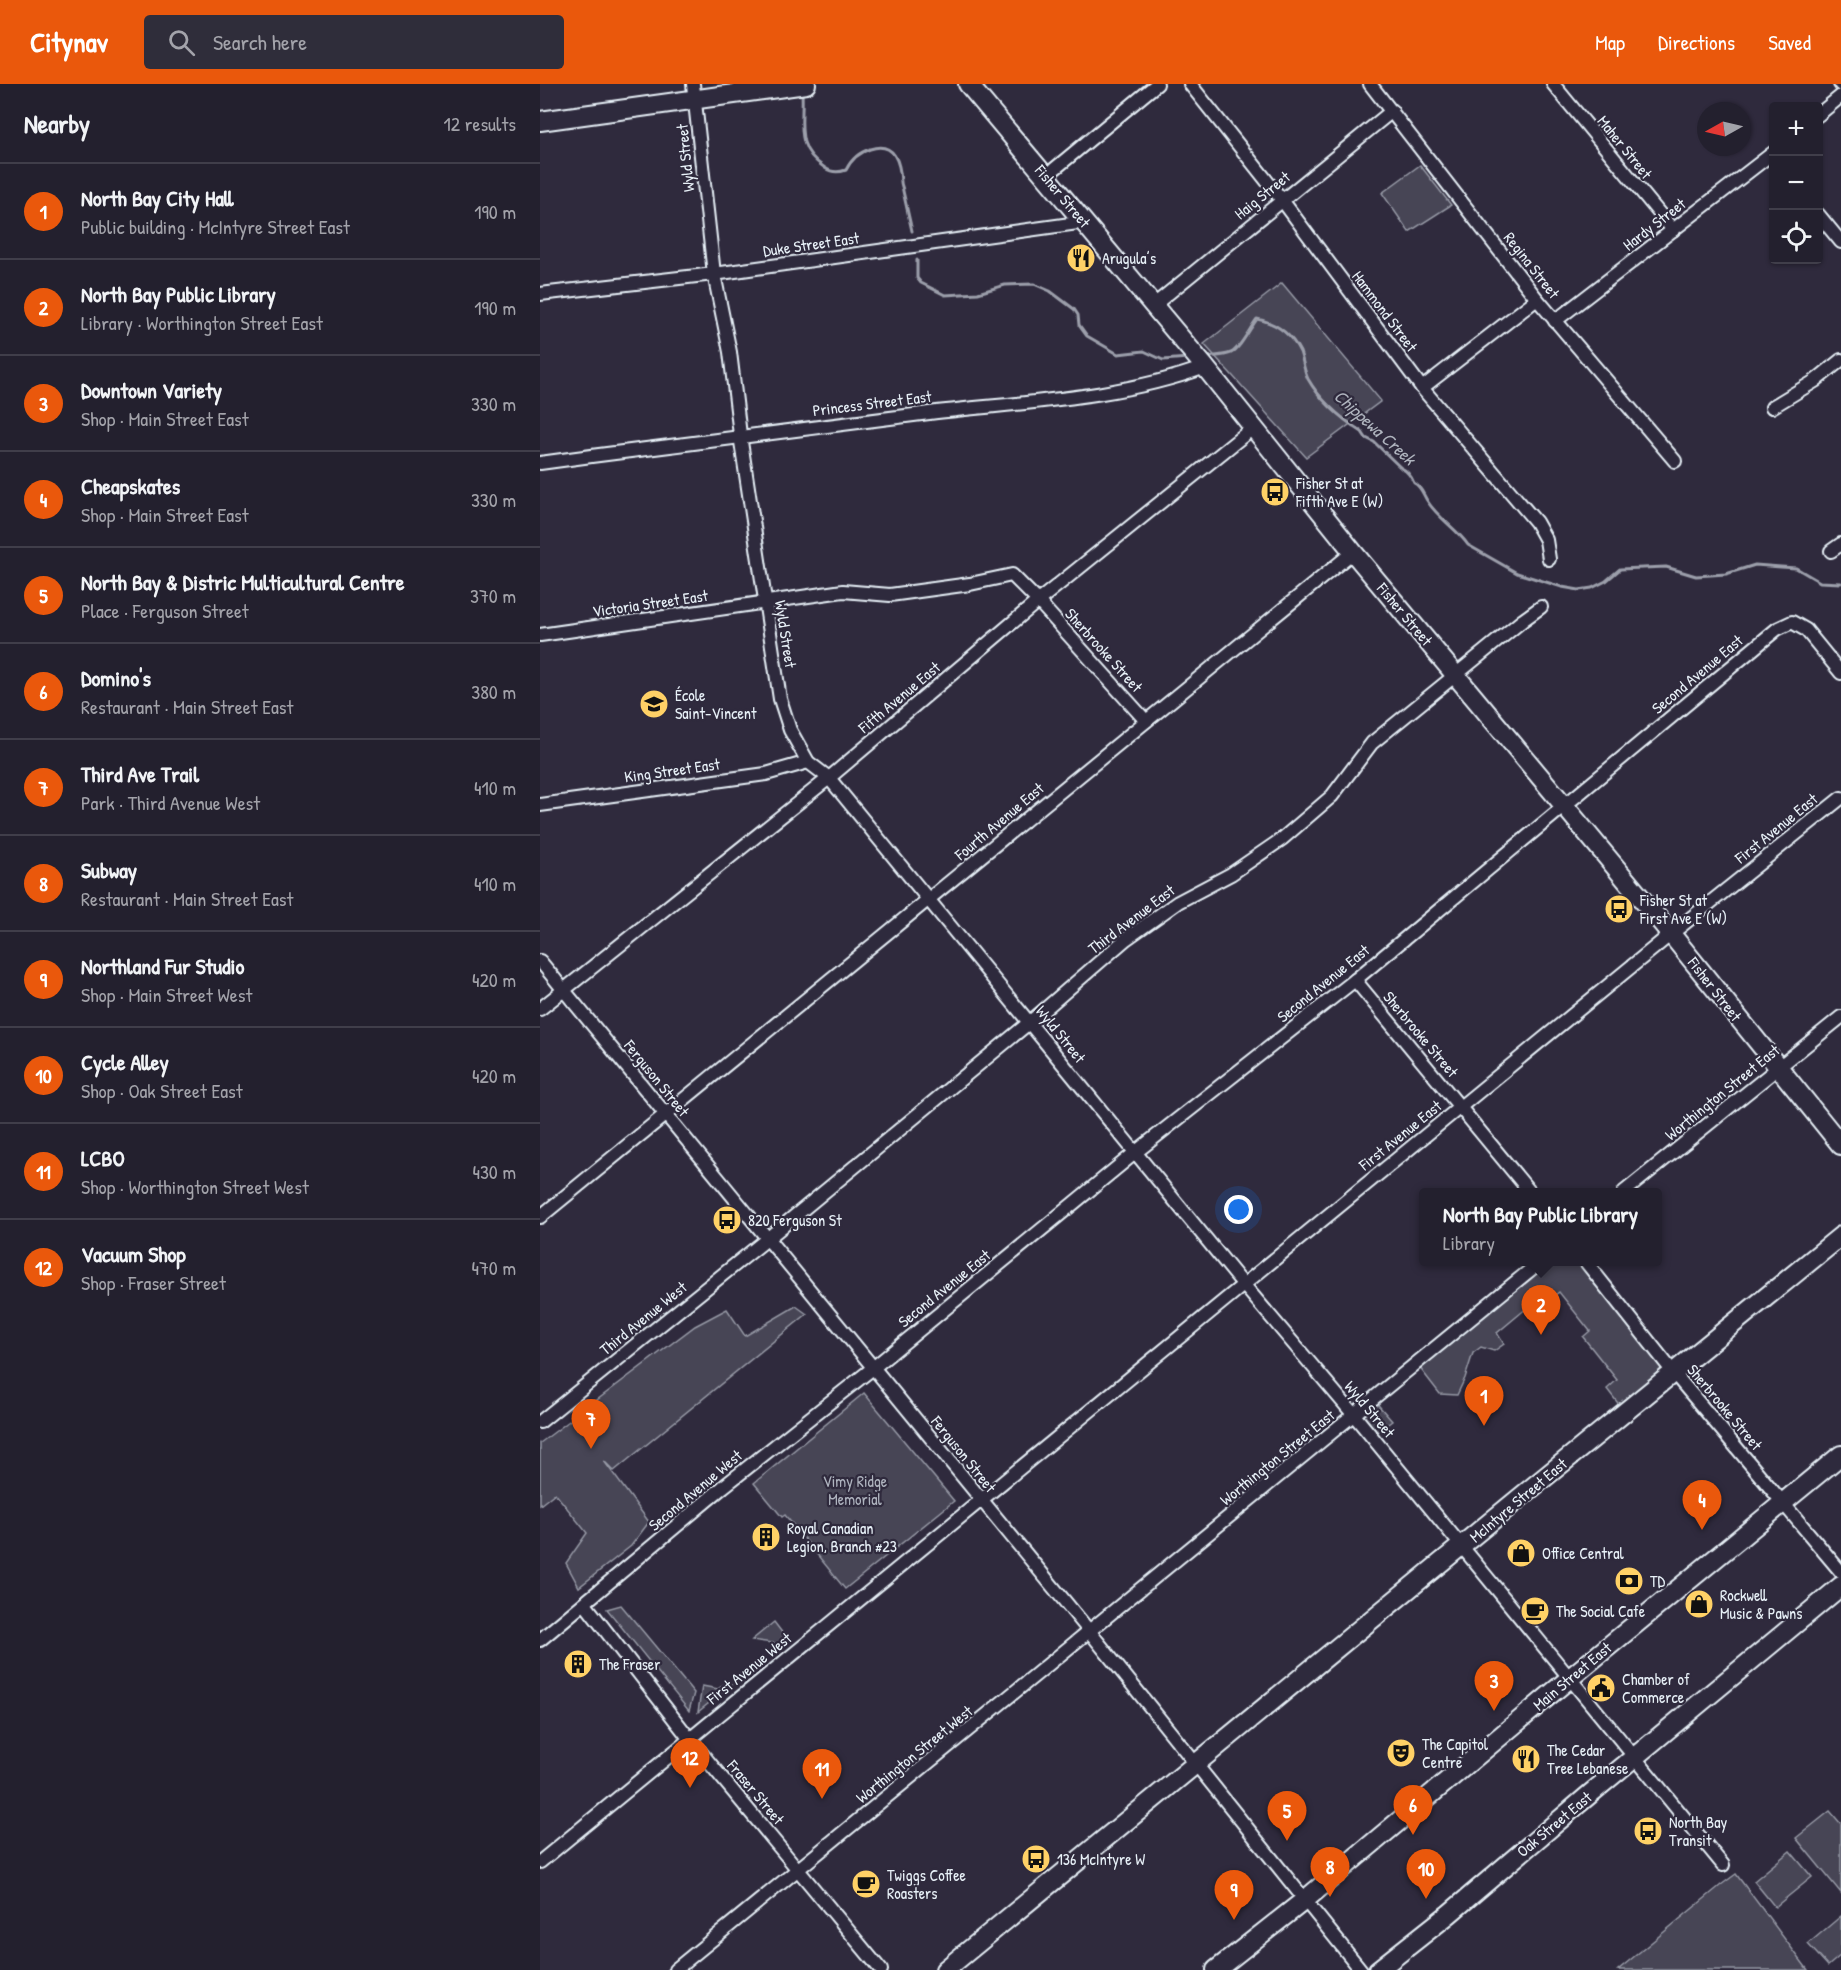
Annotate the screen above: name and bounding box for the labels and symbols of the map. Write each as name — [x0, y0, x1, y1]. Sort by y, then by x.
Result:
north arrow — [1697, 102, 1751, 156]
street label: Maher Street — [1593, 111, 1658, 184]
street label: Wyld Street — [670, 123, 699, 193]
street label: Fisher Street — [1030, 159, 1096, 233]
street label: Haig Street — [1230, 166, 1295, 224]
street label: Hardy Street — [1618, 192, 1690, 255]
street label: Duke Street East — [762, 226, 861, 262]
street label: Regina Street — [1499, 227, 1565, 303]
restaurant icon: Arugula’s — [1065, 242, 1097, 274]
place label: Arugula’s — [1102, 247, 1156, 269]
street label: Hammond Street — [1347, 266, 1423, 356]
water label: Chippewa Creek — [1329, 384, 1422, 471]
street label: Princess Street East — [812, 385, 933, 421]
place label: Fisher St at Fifth Ave E (W) — [1295, 472, 1383, 512]
bus stop icon: Fisher St at Fifth Ave E (W) — [1259, 476, 1291, 508]
street label: Fisher Street — [1372, 577, 1438, 651]
street label: Victoria Street East — [591, 584, 710, 622]
street label: Wyld Street — [770, 599, 802, 670]
street label: Sherbrooke Street — [1060, 603, 1148, 697]
street label: Second Avenue East — [1647, 629, 1748, 719]
street label: Fifth Avenue East — [853, 656, 945, 738]
place label: École Saint-Vincent — [675, 684, 757, 724]
school or university icon: École Saint-Vincent — [638, 688, 670, 720]
street label: King Street East — [623, 752, 722, 788]
street label: Fourth Avenue East — [949, 777, 1049, 865]
street label: First Avenue East — [1729, 788, 1822, 869]
street label: Third Avenue East — [1083, 879, 1179, 959]
place label: Fisher St at First Ave E (W) — [1639, 889, 1727, 929]
bus stop icon: Fisher St at First Ave E (W) — [1603, 893, 1635, 925]
street label: Second Avenue East — [1272, 939, 1374, 1027]
street label: Fisher Street — [1682, 952, 1747, 1026]
street label: Sherbrooke Street — [1378, 986, 1464, 1082]
street label: Wyld Street — [1031, 1001, 1091, 1068]
street label: Ferguson Street — [619, 1034, 695, 1121]
street label: Worthington Street East — [1660, 1039, 1784, 1145]
street label: First Avenue East — [1353, 1095, 1446, 1176]
your location — [1224, 1195, 1253, 1224]
bus stop icon: 820 Ferguson St — [711, 1204, 743, 1236]
place label: 820 Ferguson St — [748, 1209, 842, 1231]
street label: Second Avenue East — [893, 1244, 995, 1332]
street label: Third Avenue West — [595, 1276, 691, 1360]
pin: 2 — [1522, 1286, 1560, 1335]
street label: Sherbrooke Street — [1682, 1359, 1768, 1455]
street label: Wyld Street — [1340, 1376, 1401, 1443]
pin: 1 — [1464, 1376, 1504, 1426]
pin: 7 — [572, 1400, 610, 1449]
street label: Worthington Street East — [1215, 1404, 1339, 1510]
street label: Ferguson Street — [926, 1410, 1002, 1497]
street label: Second Avenue West — [644, 1444, 747, 1536]
street label: McIntyre Street East — [1465, 1452, 1572, 1547]
park label: Vimy Ridge Memorial — [823, 1470, 888, 1510]
pin: 4 — [1682, 1480, 1722, 1530]
place label: Royal Canadian Legion, Branch #23 — [787, 1517, 897, 1557]
building icon: Royal Canadian Legion, Branch #23 — [750, 1521, 782, 1553]
shop icon: Office Central — [1505, 1537, 1537, 1569]
place label: Office Central — [1542, 1542, 1624, 1564]
bank icon: TD — [1613, 1565, 1645, 1597]
place label: TD — [1650, 1570, 1665, 1592]
place label: Rockwell Music & Pawns — [1720, 1584, 1802, 1624]
shop icon: Rockwell Music & Pawns — [1683, 1588, 1715, 1620]
cafe icon: The Social Cafe — [1519, 1595, 1551, 1627]
place label: The Social Cafe — [1556, 1600, 1646, 1622]
street label: First Avenue West — [701, 1627, 796, 1710]
street label: Main Street East — [1528, 1636, 1616, 1715]
building icon: The Fraser — [562, 1648, 594, 1680]
place label: The Fraser — [599, 1653, 660, 1675]
pin: 3 — [1474, 1662, 1514, 1711]
place label: Chamber of Commerce — [1622, 1668, 1690, 1708]
public building icon: Chamber of Commerce — [1585, 1672, 1617, 1704]
street label: Worthington Street West — [851, 1700, 977, 1808]
place label: The Capitol Centre — [1422, 1733, 1489, 1773]
theatre icon: The Capitol Centre — [1385, 1737, 1417, 1769]
pin: 12 — [670, 1738, 710, 1788]
place label: The Cedar Tree Lebanese — [1547, 1739, 1629, 1779]
restaurant icon: The Cedar Tree Lebanese — [1510, 1743, 1542, 1775]
pin: 11 — [802, 1750, 842, 1799]
street label: Fraser Street — [722, 1754, 790, 1829]
pin: 6 — [1394, 1786, 1432, 1835]
street label: Oak Street East — [1512, 1786, 1596, 1862]
pin: 5 — [1268, 1792, 1306, 1841]
place label: North Bay Transit — [1669, 1811, 1727, 1851]
bus stop icon: North Bay Transit — [1632, 1815, 1664, 1847]
bus stop icon: 136 McIntyre W — [1020, 1843, 1052, 1875]
place label: 136 McIntyre W — [1057, 1848, 1145, 1870]
pin: 8 — [1310, 1848, 1350, 1897]
pin: 10 — [1406, 1850, 1446, 1899]
place label: Twiggs Coffee Roasters — [887, 1864, 967, 1904]
cafe icon: Twiggs Coffee Roasters — [850, 1868, 882, 1900]
pin: 9 — [1214, 1870, 1254, 1920]

